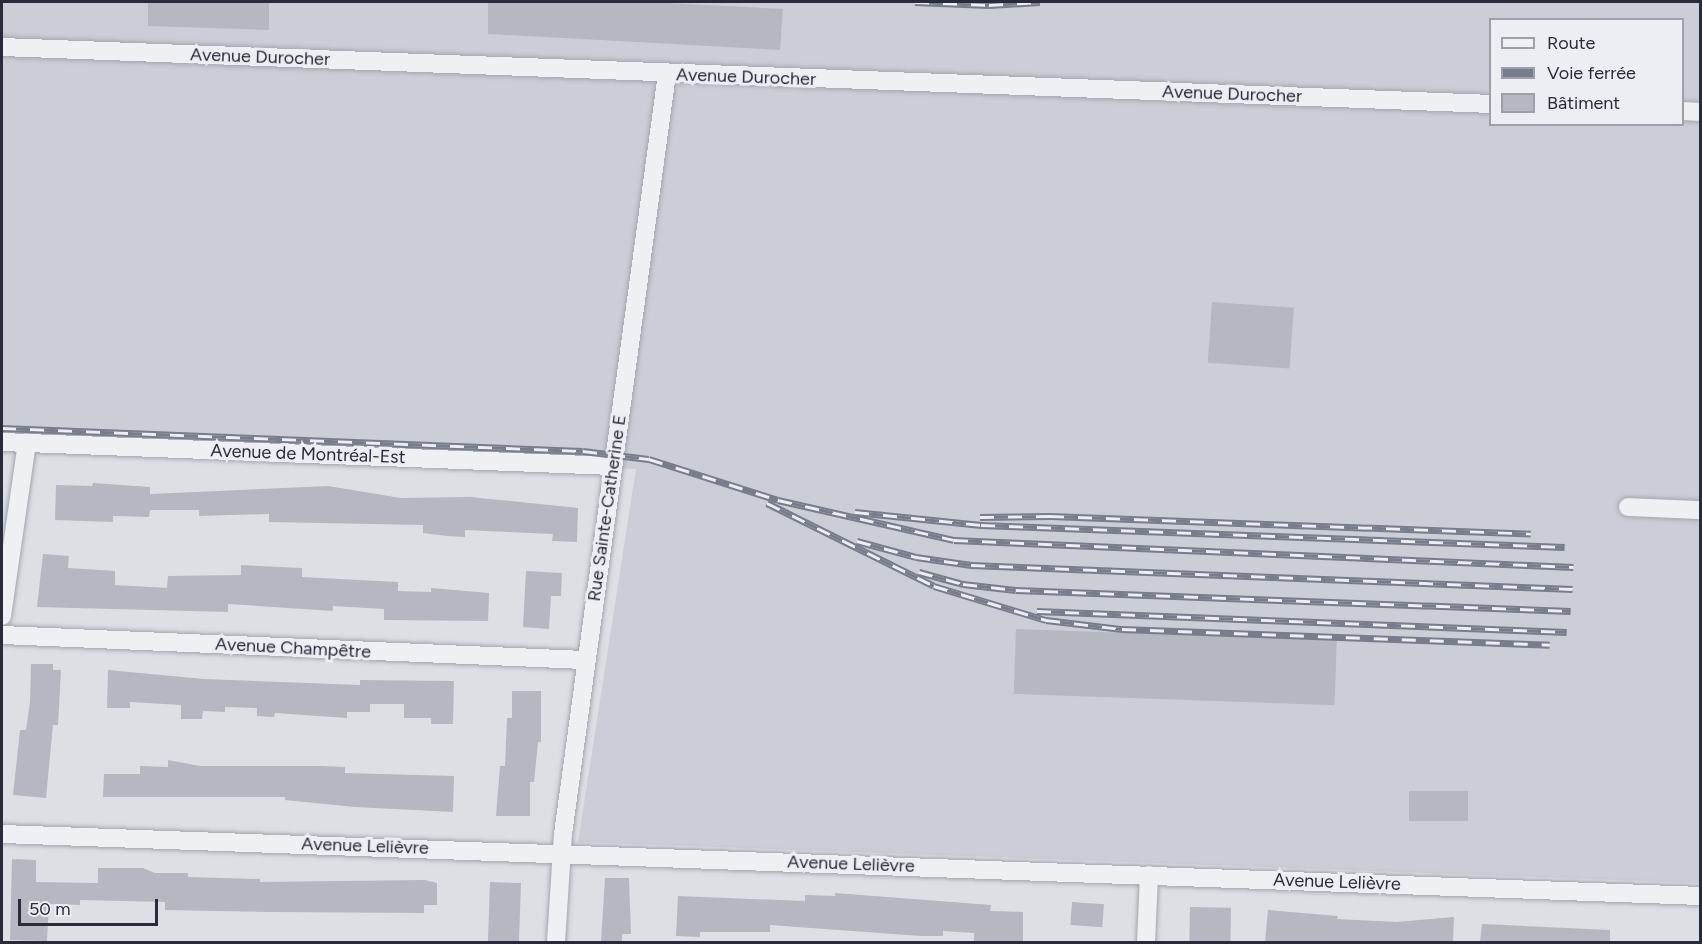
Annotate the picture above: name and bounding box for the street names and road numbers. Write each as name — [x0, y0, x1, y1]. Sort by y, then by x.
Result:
street label: Avenue Durocher — [190, 44, 330, 70]
street label: Avenue Durocher — [676, 64, 816, 90]
street label: Avenue Durocher — [1162, 81, 1302, 107]
street label: Rue Sainte-Catherine E — [583, 413, 631, 603]
street label: Avenue de Montréal-Est — [210, 440, 406, 468]
street label: Avenue Champêtre — [215, 633, 371, 663]
street label: Avenue Lelièvre — [301, 833, 429, 859]
street label: Avenue Lelièvre — [787, 851, 915, 877]
street label: Avenue Lelièvre — [1273, 869, 1401, 895]

